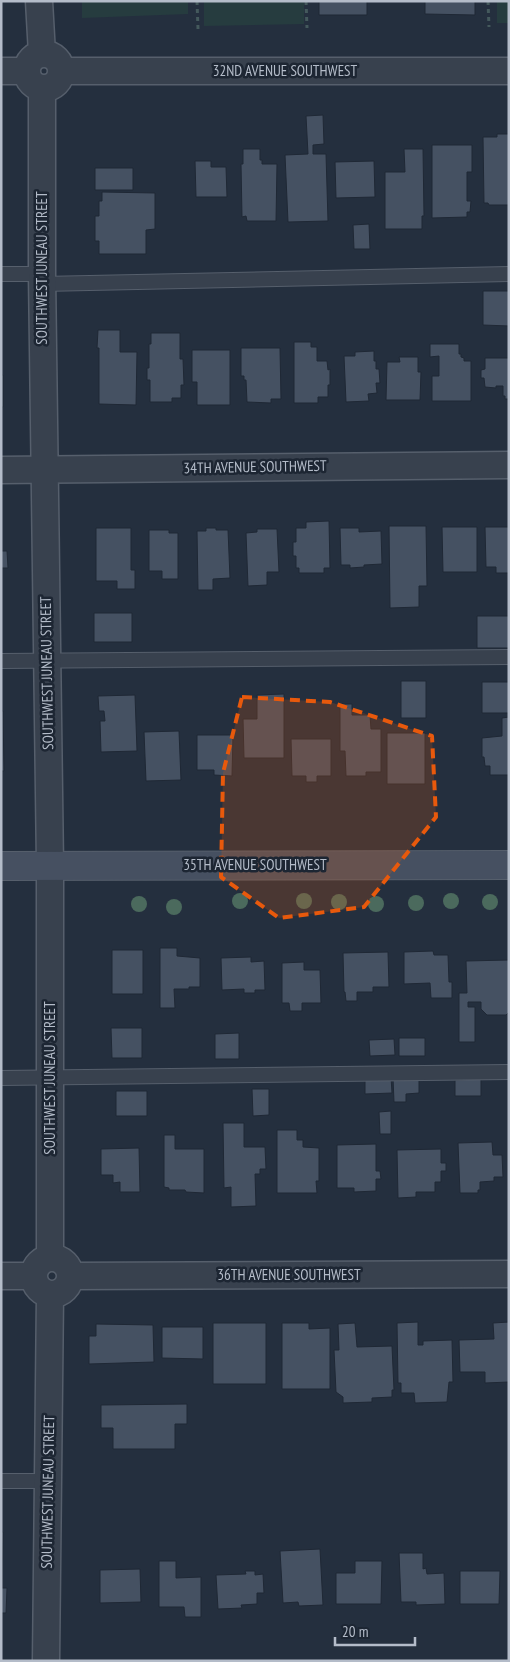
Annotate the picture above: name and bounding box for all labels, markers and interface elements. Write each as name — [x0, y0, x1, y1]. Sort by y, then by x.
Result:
street label: 32ND AVENUE SOUTHWEST — [213, 61, 358, 80]
street label: SOUTHWEST JUNEAU STREET — [32, 191, 51, 345]
street label: 34TH AVENUE SOUTHWEST — [183, 456, 327, 477]
street label: SOUTHWEST JUNEAU STREET — [36, 596, 57, 750]
street label: 35TH AVENUE SOUTHWEST — [183, 855, 327, 874]
street label: SOUTHWEST JUNEAU STREET — [40, 1001, 59, 1155]
street label: 36TH AVENUE SOUTHWEST — [217, 1265, 361, 1284]
street label: SOUTHWEST JUNEAU STREET — [37, 1415, 58, 1569]
scale bar — [335, 1614, 415, 1646]
text: 20 m — [342, 1622, 368, 1641]

